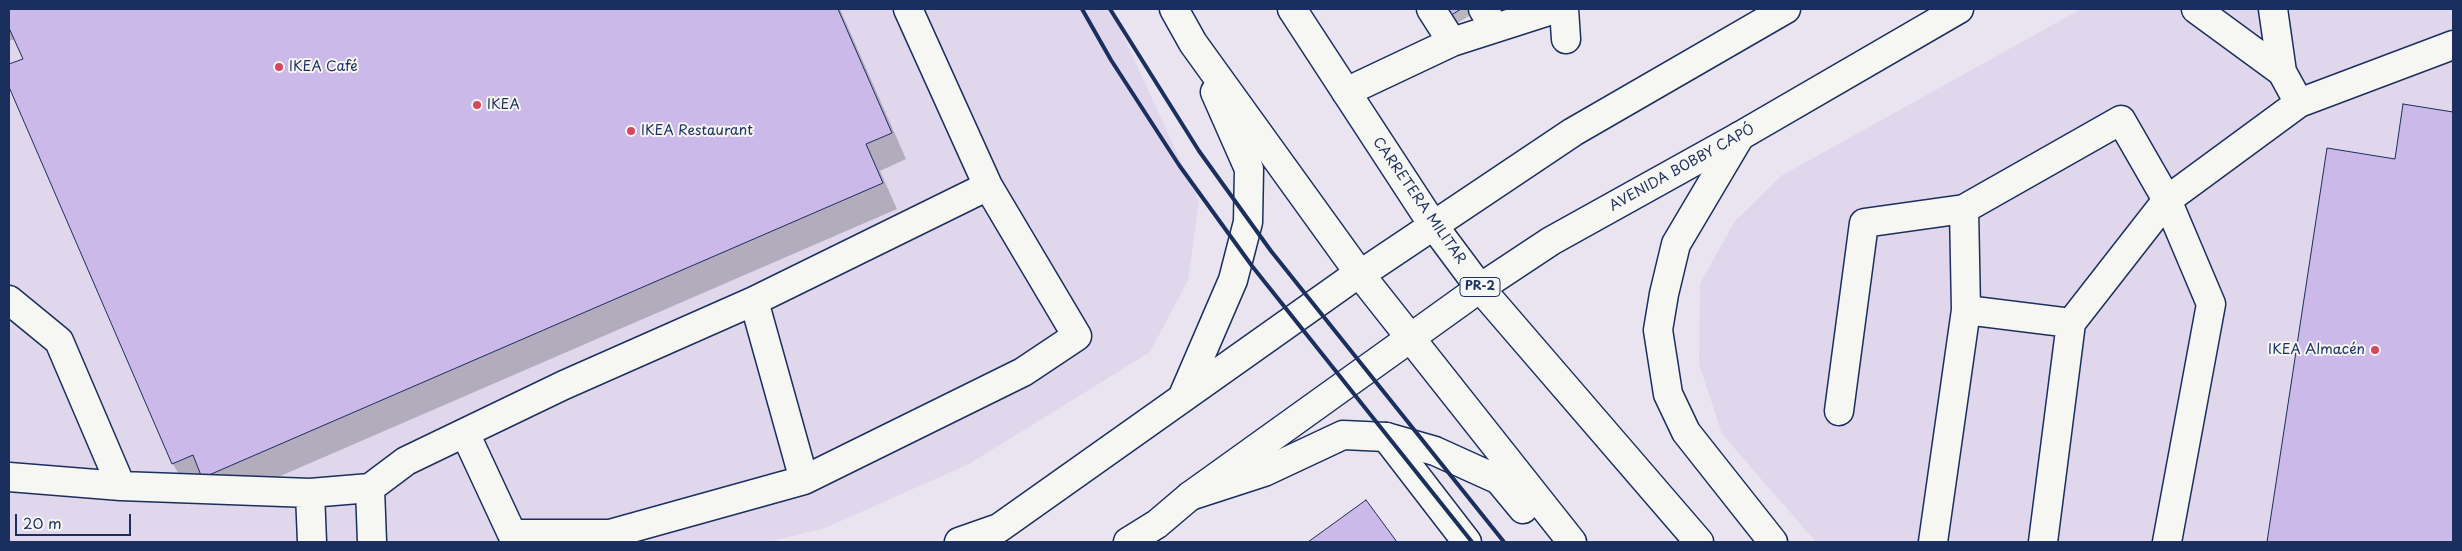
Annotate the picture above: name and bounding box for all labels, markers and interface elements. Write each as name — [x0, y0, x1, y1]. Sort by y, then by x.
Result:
place label: IKEA Café — [289, 59, 358, 75]
marker: IKEA Café — [273, 61, 285, 73]
place label: IKEA — [487, 97, 520, 113]
marker: IKEA — [471, 99, 483, 111]
street label: AVENIDA BOBBY CAPÓ — [1606, 121, 1758, 215]
place label: IKEA Restaurant — [641, 123, 753, 139]
marker: IKEA Restaurant — [625, 125, 637, 137]
street label: CARRETERA MILITAR — [1369, 134, 1469, 268]
road number: PR-2 — [1460, 278, 1500, 296]
place label: IKEA Almacén — [2268, 342, 2365, 358]
marker: IKEA Almacén — [2369, 344, 2381, 356]
scale bar — [18, 504, 134, 536]
text: 20 m — [23, 511, 62, 534]

